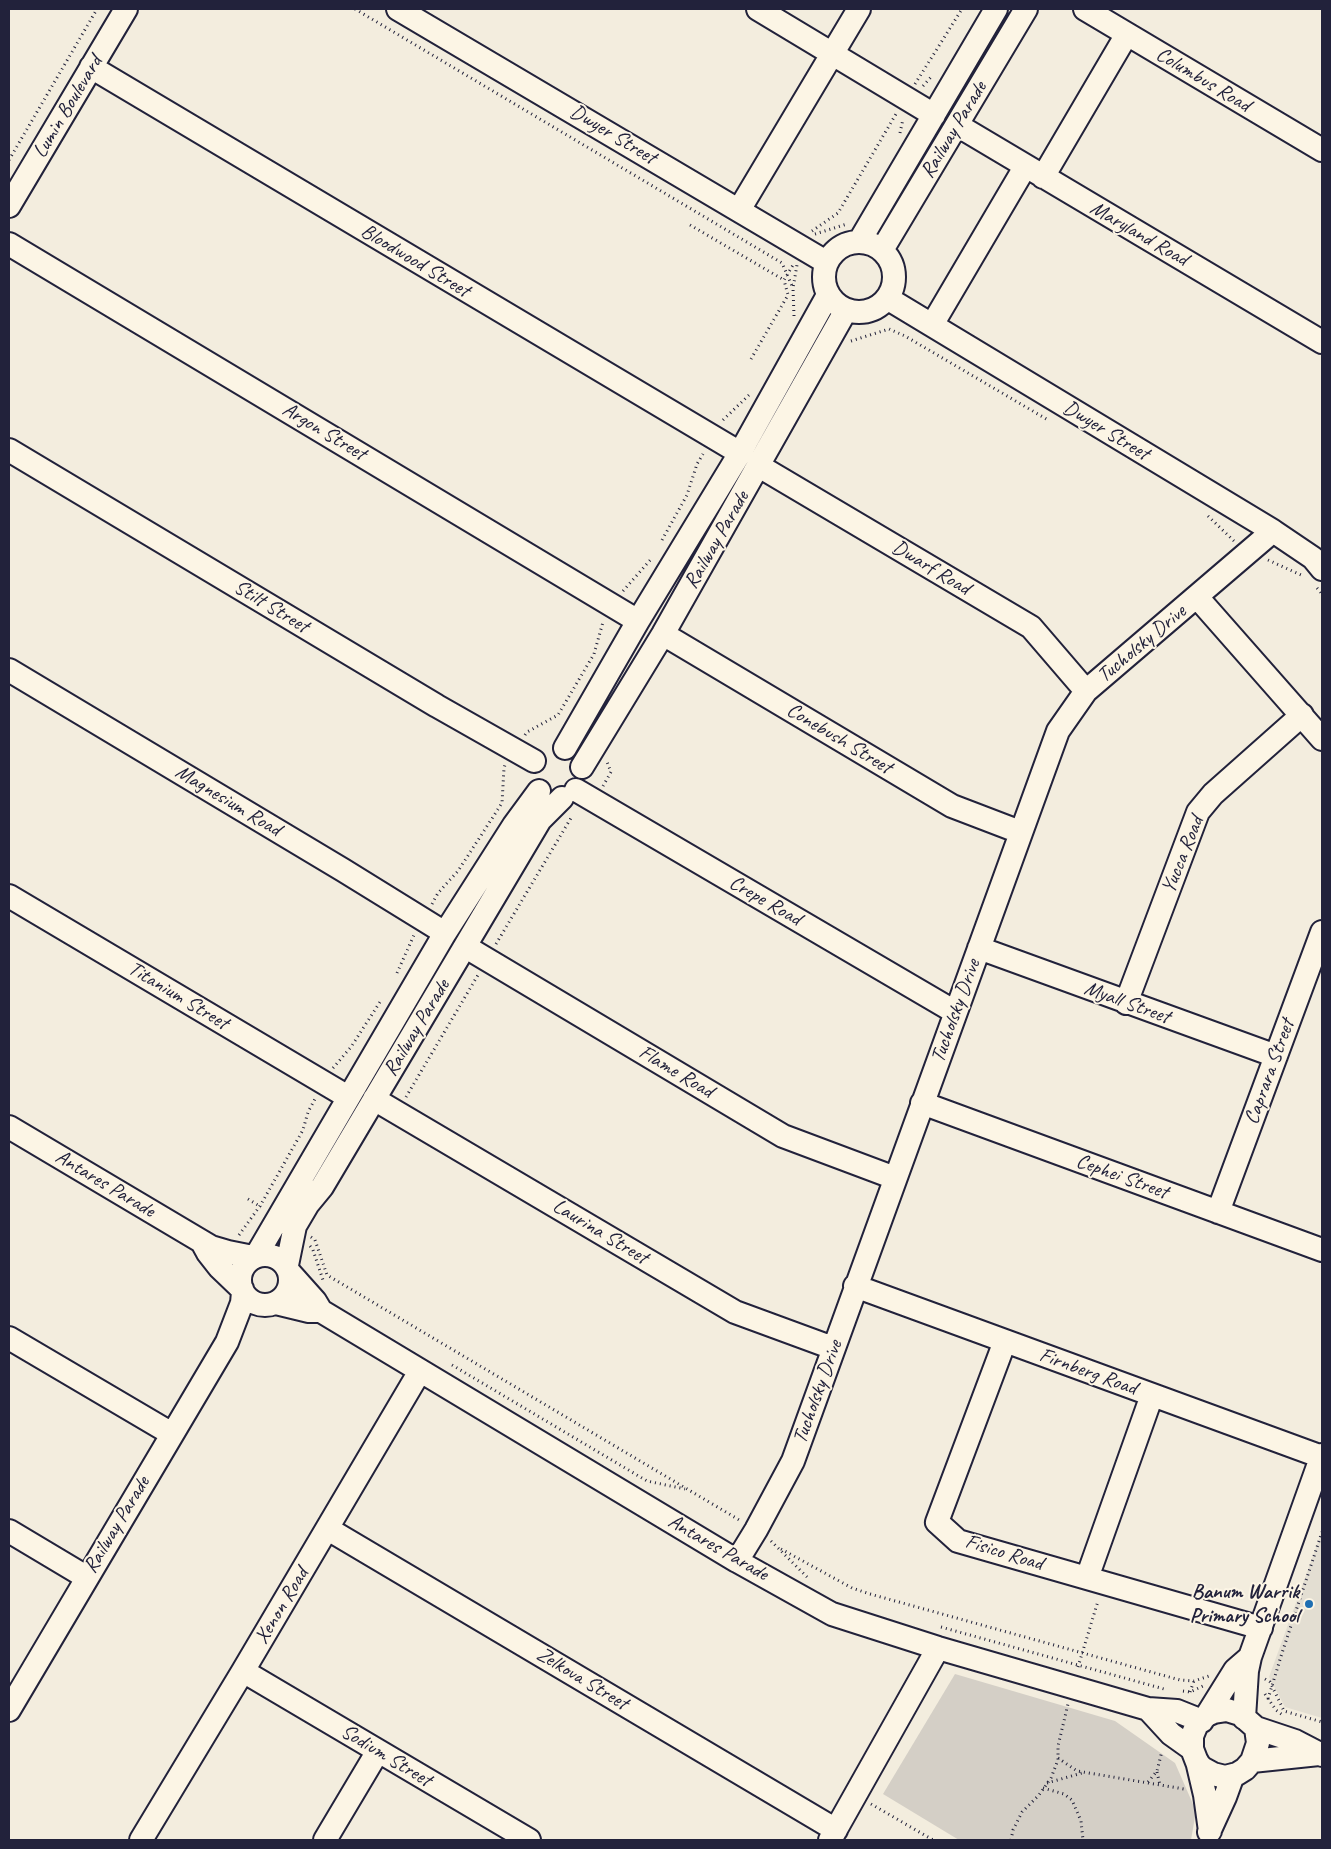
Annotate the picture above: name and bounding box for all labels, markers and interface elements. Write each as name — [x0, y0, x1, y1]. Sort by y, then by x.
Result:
street label: Columbus Road — [1151, 42, 1255, 118]
street label: Lumin Boulevard — [28, 51, 108, 163]
street label: Railway Parade — [915, 77, 993, 183]
street label: Dwyer Street — [565, 100, 661, 170]
street label: Maryland Road — [1086, 196, 1192, 272]
street label: Bloodwood Street — [356, 219, 474, 303]
street label: Dwyer Street — [1058, 396, 1154, 466]
street label: Argon Street — [278, 397, 370, 467]
street label: Railway Parade — [679, 487, 755, 593]
street label: Dwarf Road — [887, 535, 975, 601]
street label: Stilt Street — [229, 575, 313, 639]
street label: Tucholsky Drive — [1092, 600, 1192, 688]
street label: Conebush Street — [782, 698, 896, 780]
street label: Magnesium Road — [171, 760, 285, 842]
street label: Yucca Road — [1156, 813, 1210, 897]
street label: Crepe Road — [724, 870, 806, 932]
street label: Titanium Street — [123, 956, 233, 1036]
street label: Tucholsky Drive — [926, 956, 986, 1066]
street label: Railway Parade — [378, 975, 456, 1081]
street label: Myall Street — [1081, 976, 1173, 1030]
street label: Caprara Street — [1239, 1016, 1301, 1128]
street label: Flame Road — [634, 1040, 718, 1104]
street label: Antares Parade — [51, 1144, 159, 1224]
street label: Cephei Street — [1073, 1149, 1171, 1205]
street label: Laurina Street — [548, 1194, 652, 1270]
street label: Tucholsky Drive — [788, 1337, 848, 1447]
street label: Firnberg Road — [1036, 1343, 1140, 1401]
street label: Railway Parade — [78, 1472, 156, 1578]
street label: Antares Parade — [663, 1509, 773, 1587]
street label: Fisico Road — [962, 1529, 1046, 1577]
street label: Xenon Road — [250, 1563, 314, 1649]
place label: Banum Warrik Primary School — [1190, 1579, 1299, 1629]
marker: Banum Warrik Primary School — [1303, 1598, 1315, 1610]
street label: Zelkova Street — [532, 1642, 632, 1716]
street label: Sodium Street — [336, 1719, 436, 1793]

